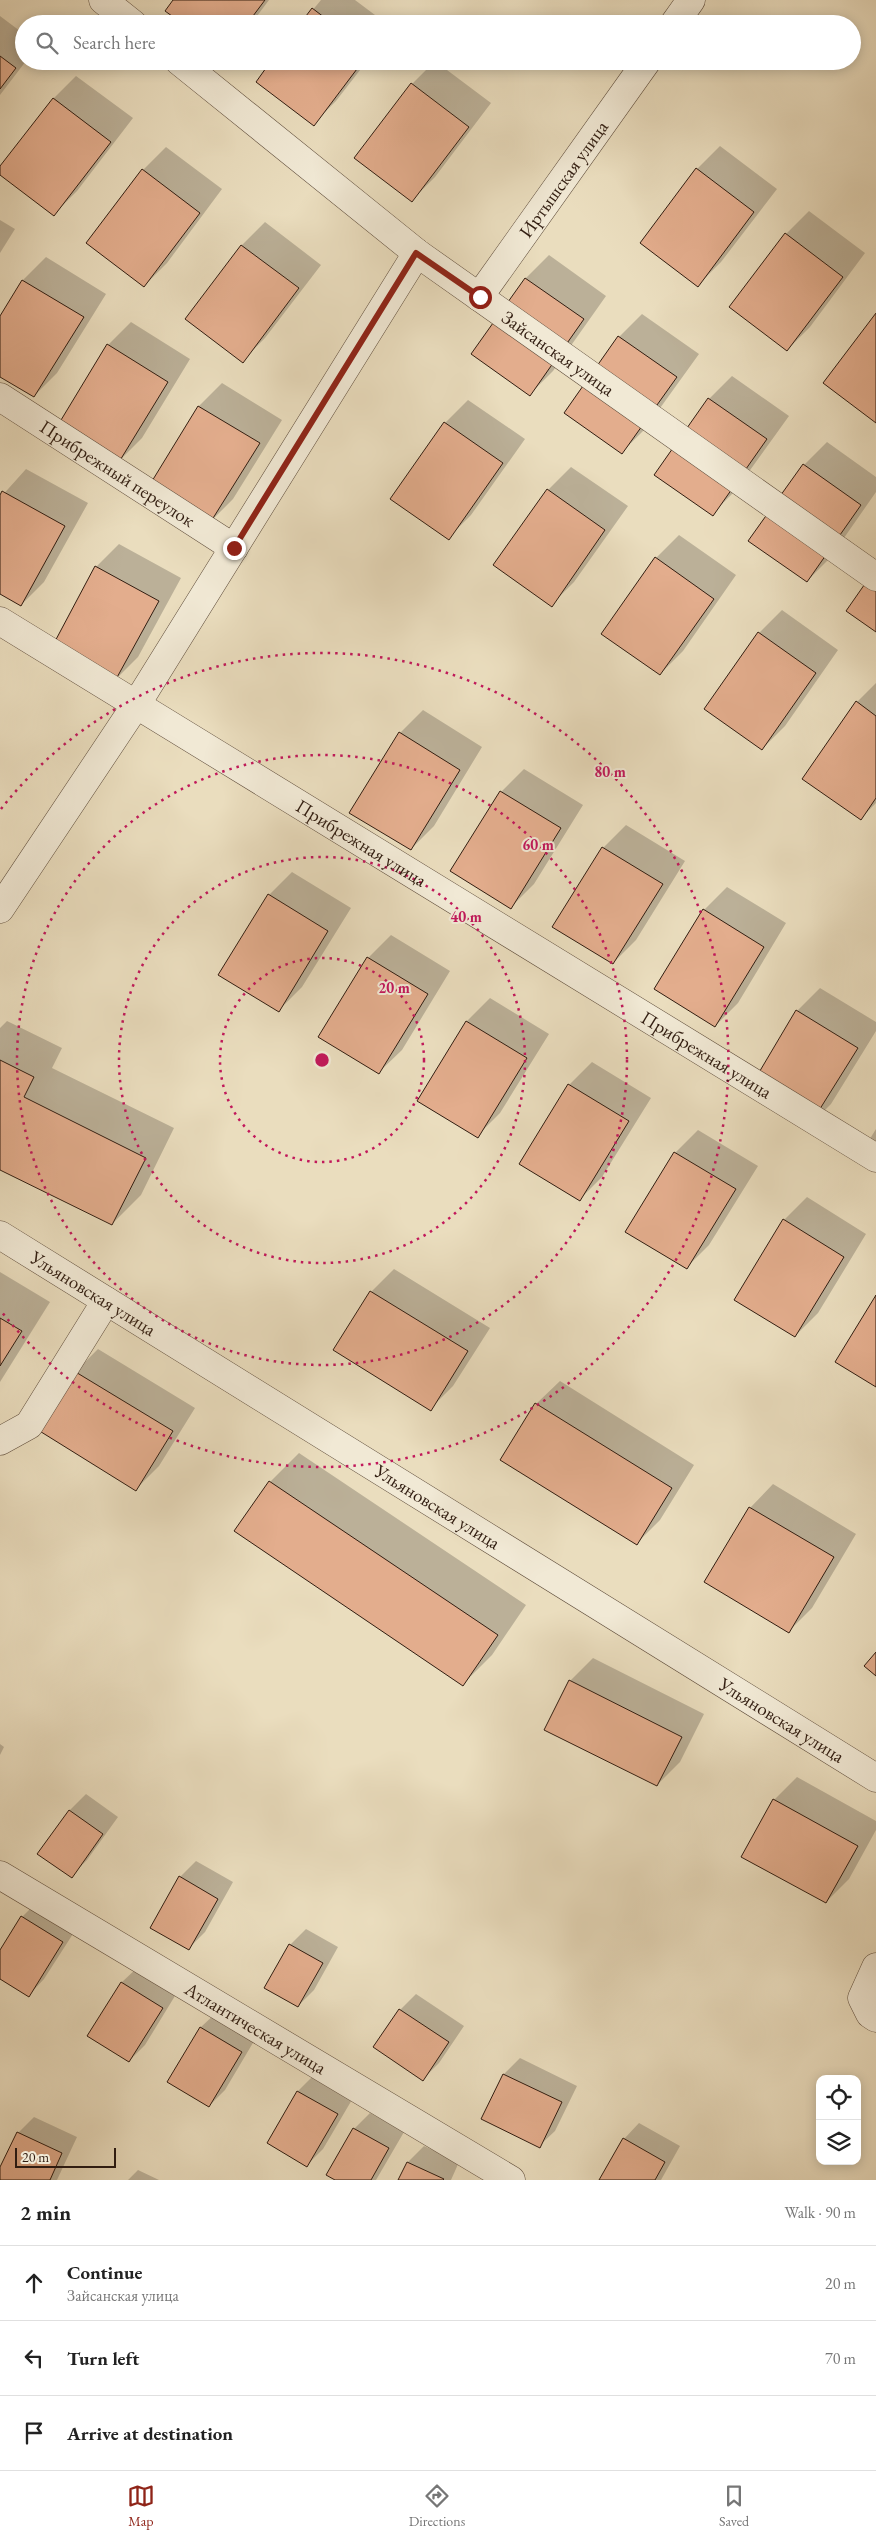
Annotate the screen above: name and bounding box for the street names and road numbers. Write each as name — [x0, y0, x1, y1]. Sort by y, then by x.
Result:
street label: Иртышская улица — [513, 115, 614, 242]
street label: Зайсанская улица — [497, 304, 620, 402]
street label: Прибрежный переулок — [35, 414, 200, 532]
street label: Прибрежная улица — [291, 793, 432, 892]
street label: Прибрежная улица — [637, 1005, 777, 1104]
street label: Ульяновская улица — [25, 1244, 161, 1342]
street label: Ульяновская улица — [369, 1457, 506, 1555]
street label: Ульяновская улица — [714, 1671, 850, 1768]
street label: Атлантическая улица — [180, 1975, 332, 2080]

